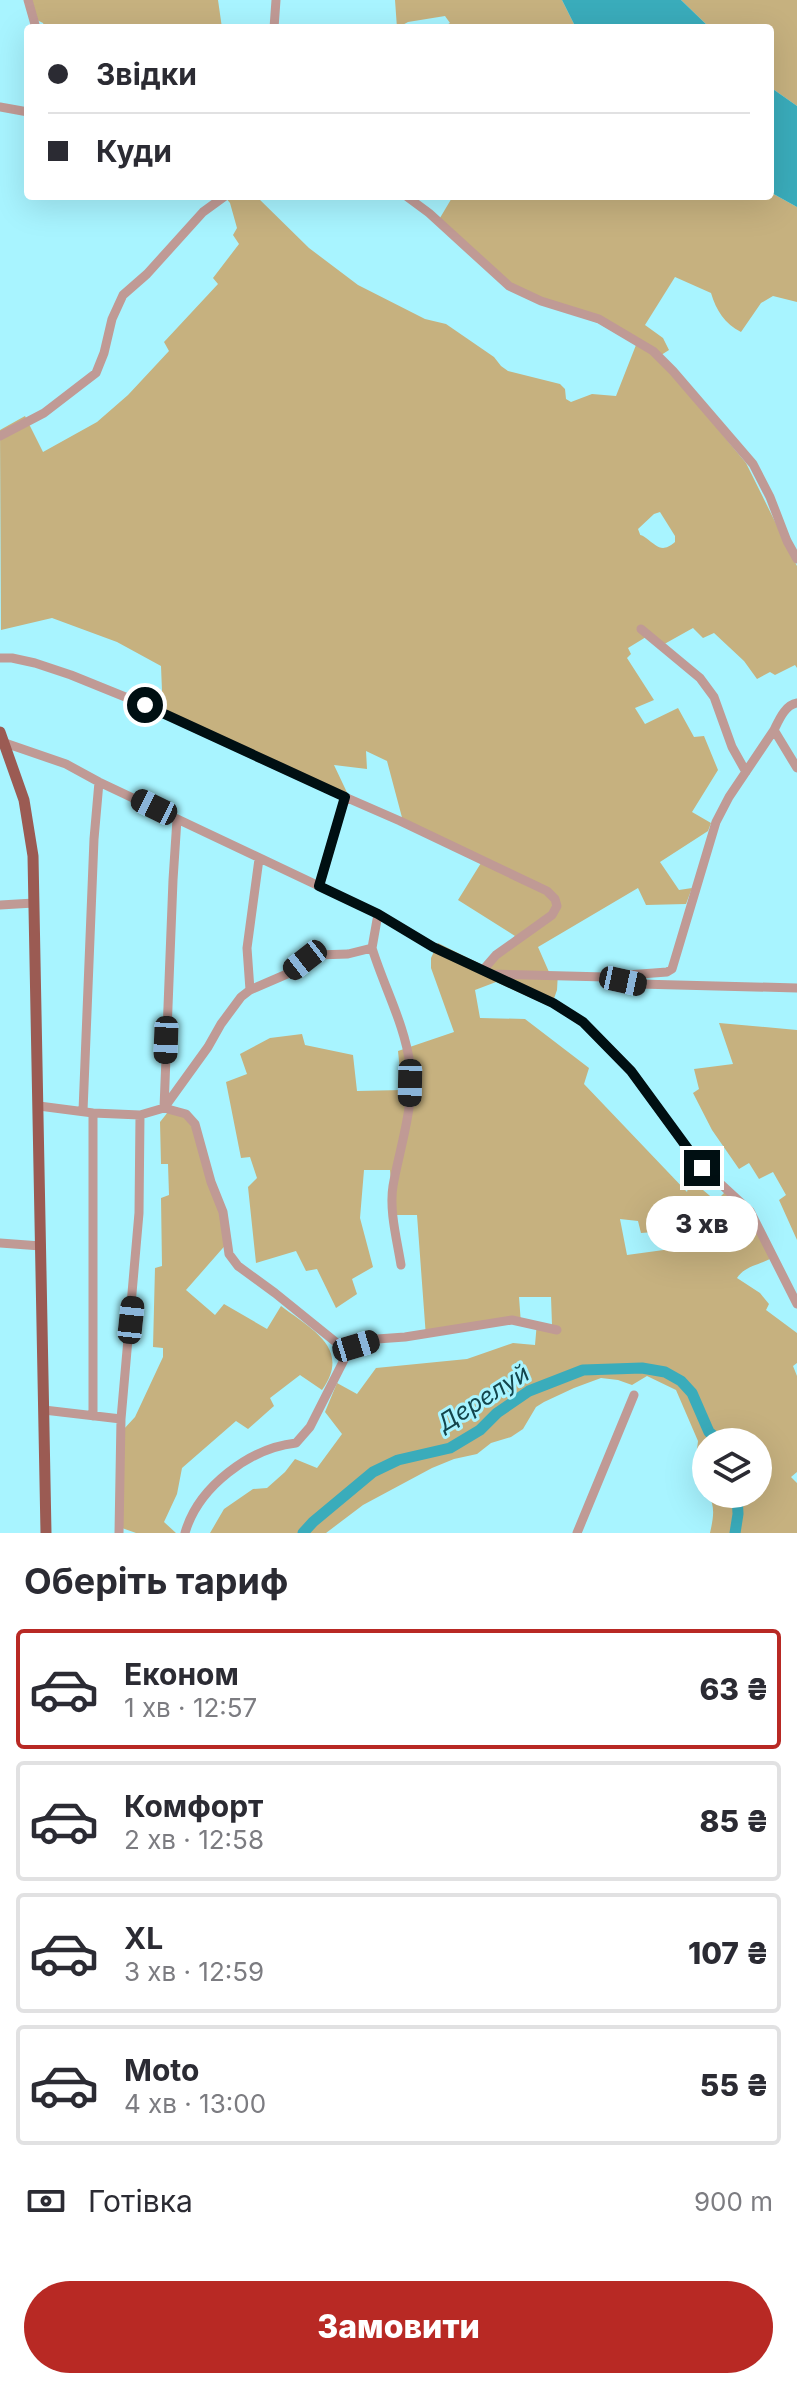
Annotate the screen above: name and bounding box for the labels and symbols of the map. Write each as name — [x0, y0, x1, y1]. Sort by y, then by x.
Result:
route start — [127, 687, 163, 723]
car — [127, 786, 181, 828]
car — [279, 936, 331, 984]
car — [597, 964, 649, 998]
car — [153, 1016, 179, 1064]
car — [398, 1059, 422, 1107]
route end — [684, 1150, 720, 1186]
callout: 3 хв — [646, 1196, 758, 1252]
car — [117, 1295, 145, 1345]
car — [330, 1328, 382, 1364]
water label: Дерелуй — [431, 1358, 534, 1438]

